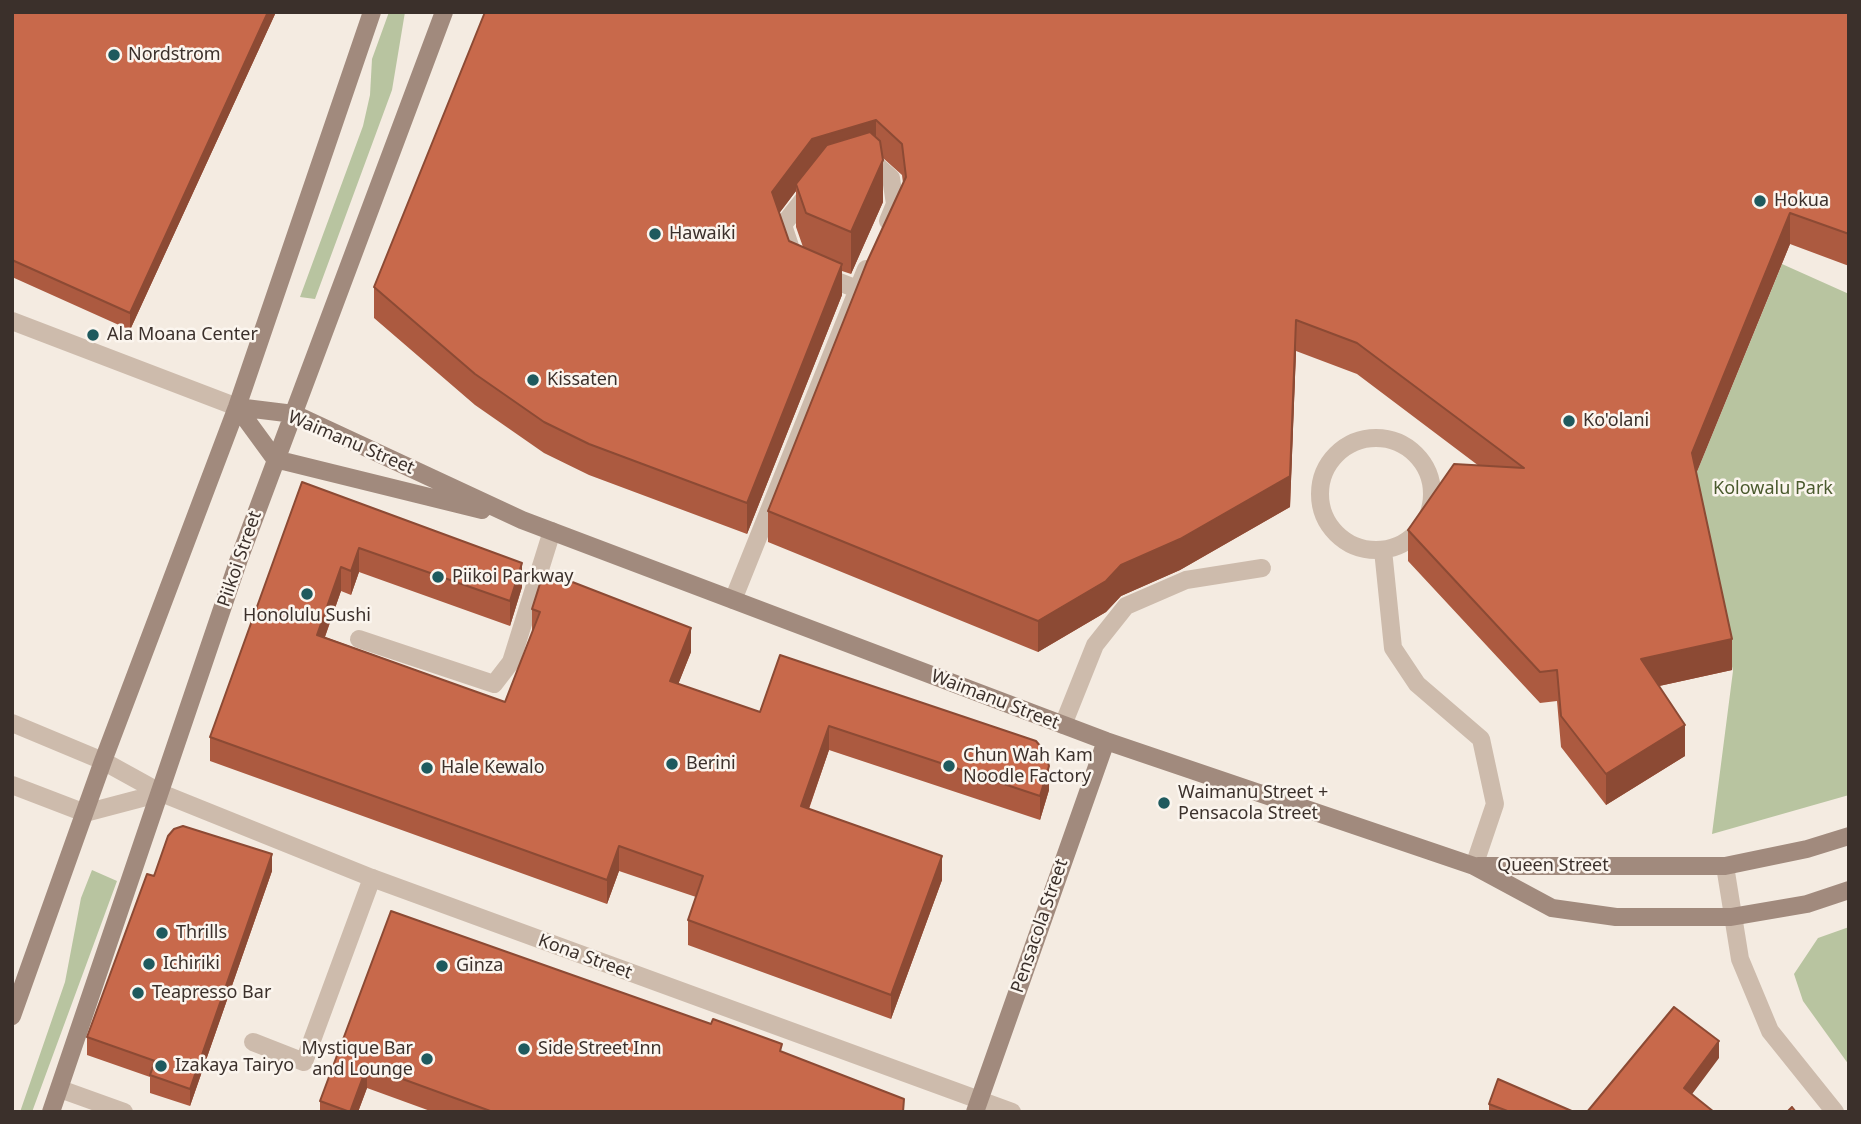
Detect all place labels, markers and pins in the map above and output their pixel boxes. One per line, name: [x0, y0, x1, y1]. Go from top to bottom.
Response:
place label: Nordstrom: [128, 44, 221, 66]
marker: Nordstrom: [106, 47, 122, 63]
place label: Hokua: [1774, 190, 1829, 212]
marker: Hokua: [1752, 193, 1768, 209]
place label: Hawaiki: [669, 223, 736, 245]
marker: Hawaiki: [647, 226, 663, 242]
place label: Ala Moana Center: [107, 324, 258, 346]
marker: Ala Moana Center: [85, 327, 101, 343]
place label: Kissaten: [547, 369, 618, 391]
marker: Kissaten: [525, 372, 541, 388]
place label: Ko'olani: [1583, 410, 1649, 432]
marker: Ko'olani: [1561, 413, 1577, 429]
place label: Piikoi Parkway: [452, 566, 573, 588]
marker: Piikoi Parkway: [430, 569, 446, 585]
marker: Honolulu Sushi: [299, 586, 315, 602]
place label: Honolulu Sushi: [243, 605, 371, 627]
place label: Chun Wah Kam Noodle Factory: [963, 745, 1093, 788]
place label: Berini: [686, 753, 736, 775]
marker: Berini: [664, 756, 680, 772]
place label: Hale Kewalo: [441, 757, 545, 779]
marker: Chun Wah Kam Noodle Factory: [941, 758, 957, 774]
marker: Hale Kewalo: [419, 760, 435, 776]
place label: Waimanu Street + Pensacola Street: [1178, 782, 1328, 824]
marker: Waimanu Street + Pensacola Street: [1156, 795, 1172, 811]
place label: Thrills: [176, 922, 227, 944]
marker: Thrills: [154, 925, 170, 941]
place label: Ichiriki: [163, 953, 220, 975]
place label: Ginza: [456, 955, 503, 977]
marker: Ichiriki: [141, 956, 157, 972]
marker: Ginza: [434, 958, 450, 974]
place label: Teapresso Bar: [152, 982, 271, 1004]
marker: Teapresso Bar: [130, 985, 146, 1001]
place label: Mystique Bar and Lounge: [301, 1038, 413, 1080]
place label: Side Street Inn: [538, 1038, 662, 1060]
marker: Side Street Inn: [516, 1041, 532, 1057]
marker: Mystique Bar and Lounge: [419, 1051, 435, 1067]
place label: Izakaya Tairyo: [175, 1055, 294, 1077]
marker: Izakaya Tairyo: [153, 1058, 169, 1074]

